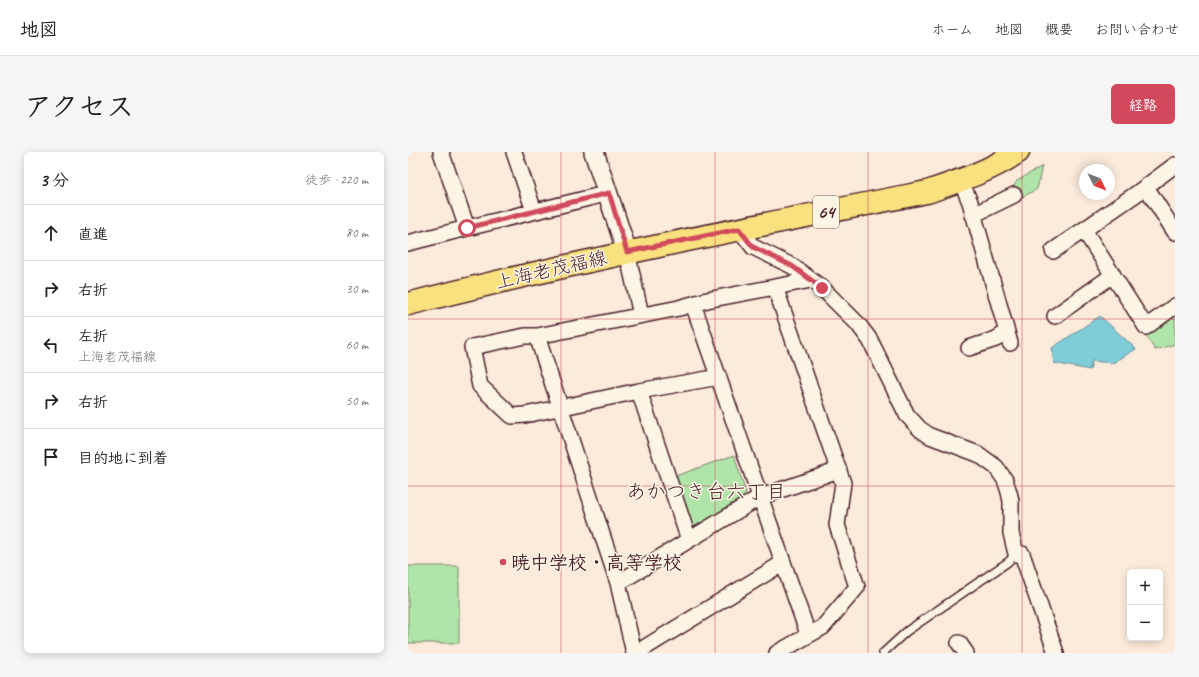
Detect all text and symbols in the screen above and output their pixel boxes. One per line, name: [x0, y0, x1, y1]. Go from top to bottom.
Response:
text: 地図: [20, 18, 58, 42]
text: ホーム: [932, 21, 973, 38]
text: 地図: [995, 21, 1023, 38]
text: 概要: [1045, 21, 1073, 38]
text: お問い合わせ: [1095, 21, 1179, 38]
button: 経路: [1111, 84, 1175, 124]
text: アクセス: [24, 89, 134, 124]
north arrow: [1079, 164, 1115, 200]
text: 3 分: [40, 170, 69, 191]
text: 徒歩 · 220 m: [305, 172, 368, 188]
road number: 64: [813, 196, 839, 228]
route start: [458, 219, 476, 237]
icon: ahead: [40, 222, 62, 244]
text: 直進: [78, 225, 108, 244]
text: 80 m: [346, 225, 368, 241]
street label: 上海老茂福線: [493, 245, 609, 294]
icon: right: [40, 278, 62, 300]
route end: [813, 279, 831, 297]
text: 右折: [78, 281, 108, 300]
text: 30 m: [346, 281, 368, 297]
text: 左折: [78, 327, 108, 346]
icon: left: [40, 334, 62, 356]
text: 60 m: [346, 337, 368, 353]
text: 上海老茂福線: [78, 349, 156, 365]
icon: right: [40, 390, 62, 412]
text: 右折: [78, 393, 108, 412]
text: 50 m: [346, 393, 368, 409]
icon: arrive: [40, 446, 62, 468]
text: 目的地に到着: [78, 449, 168, 468]
district label: あかつき台六丁目: [626, 479, 786, 504]
place label: 暁中学校・高等学校: [511, 551, 682, 575]
marker: 暁中学校・高等学校: [498, 557, 508, 567]
map controls: [1127, 569, 1163, 641]
button: +: [1127, 569, 1163, 605]
button: −: [1127, 605, 1163, 641]

